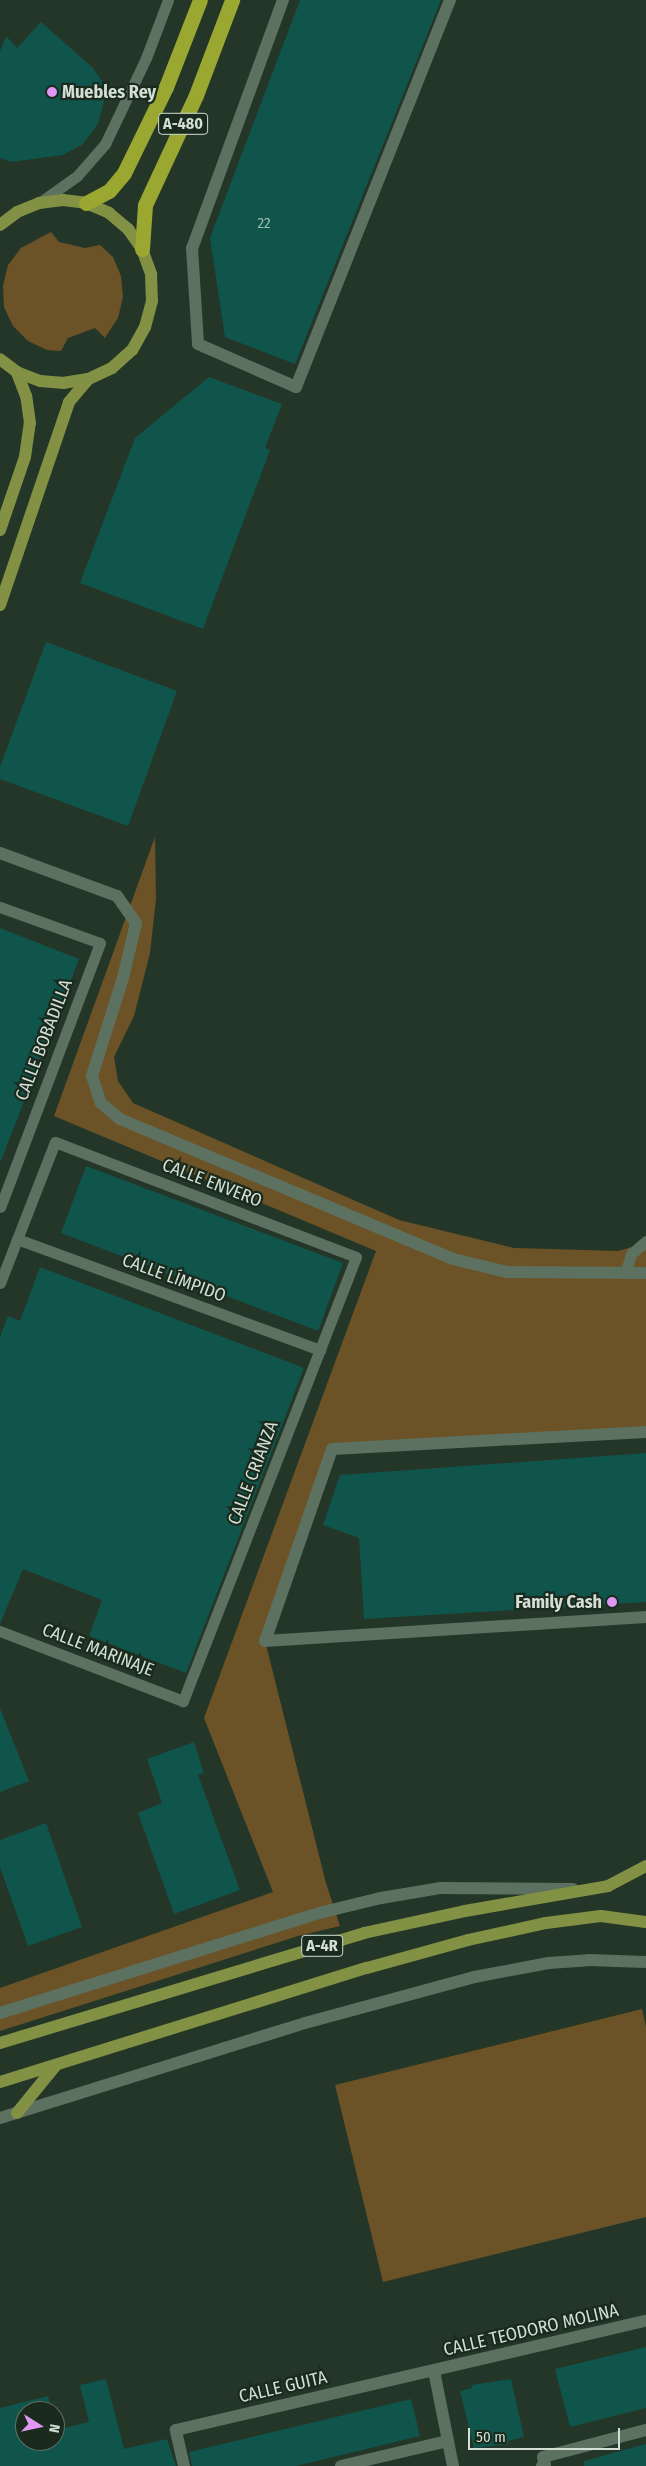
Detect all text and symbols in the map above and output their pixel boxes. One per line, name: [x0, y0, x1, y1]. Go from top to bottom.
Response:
place label: Muebles Rey: [62, 81, 156, 103]
marker: Muebles Rey: [46, 86, 58, 98]
road number: A-480: [158, 110, 208, 138]
house number: 22: [257, 215, 271, 233]
street label: CALLE BOBADILLA: [11, 976, 77, 1104]
street label: CALLE ENVERO: [159, 1154, 265, 1212]
street label: CALLE LÍMPIDO: [119, 1249, 229, 1307]
street label: CALLE CRIANZA: [223, 1418, 283, 1528]
place label: Family Cash: [515, 1591, 602, 1613]
marker: Family Cash: [606, 1596, 618, 1608]
street label: CALLE MARINAJE: [39, 1619, 157, 1681]
road number: A-4R: [301, 1932, 343, 1960]
street label: CALLE TEODORO MOLINA: [441, 2299, 621, 2361]
street label: CALLE GUITA: [237, 2366, 329, 2408]
north arrow: [15, 2401, 65, 2451]
scale bar: [471, 2418, 624, 2450]
text: N: [45, 2423, 63, 2434]
text: 50 m: [476, 2428, 506, 2446]

